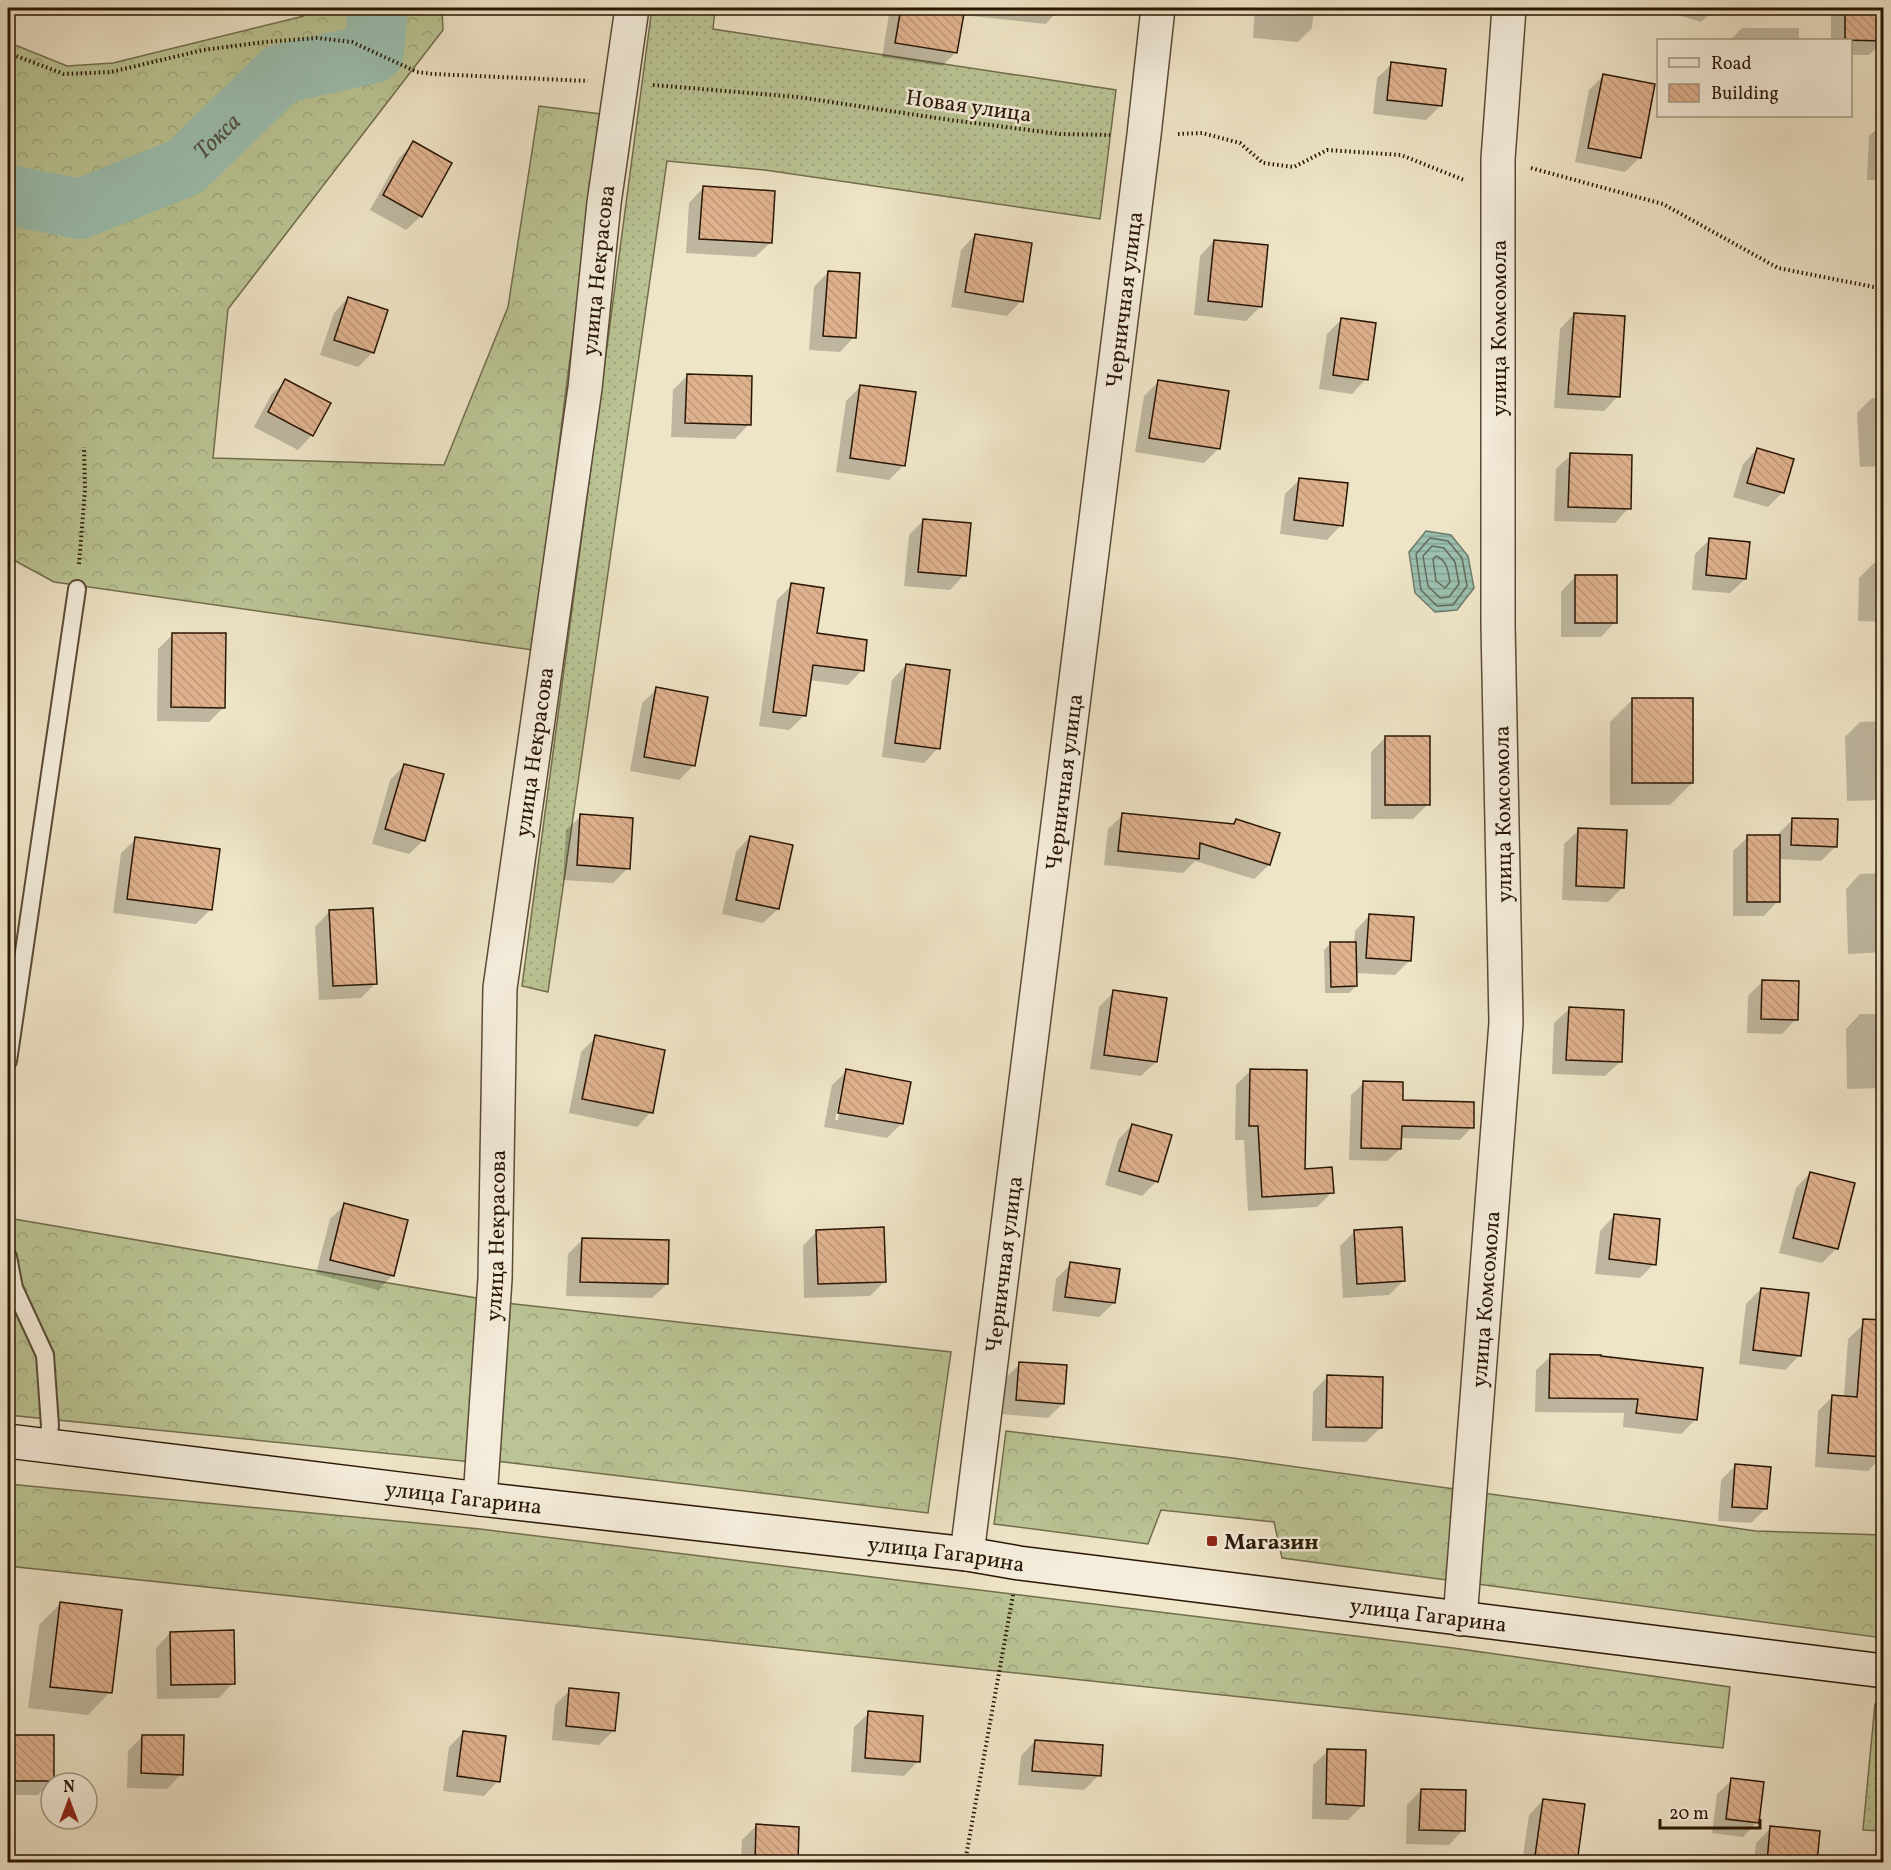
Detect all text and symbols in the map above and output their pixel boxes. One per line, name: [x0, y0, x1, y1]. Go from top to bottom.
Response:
legend: [1657, 39, 1852, 117]
text: Road: [1711, 52, 1752, 77]
text: Building: [1711, 82, 1779, 107]
street label: Новая улица: [904, 83, 1034, 132]
water label: Токса: [187, 106, 250, 169]
street label: улица Некрасова: [575, 183, 624, 357]
street label: Черничная улица: [1100, 210, 1152, 390]
street label: улица Комсомола: [1485, 239, 1516, 417]
street label: улица Некрасова: [509, 665, 563, 839]
street label: Черничная улица: [1039, 692, 1092, 873]
street label: улица Комсомола: [1487, 725, 1522, 903]
street label: улица Некрасова: [479, 1149, 515, 1322]
street label: Черничная улица: [979, 1174, 1032, 1355]
street label: улица Комсомола: [1465, 1210, 1509, 1389]
street label: улица Гагарина: [383, 1474, 544, 1524]
place label: Магазин: [1224, 1528, 1319, 1559]
street label: улица Гагарина: [866, 1530, 1026, 1582]
marker: Магазин: [1205, 1534, 1219, 1548]
street label: улица Гагарина: [1348, 1591, 1508, 1642]
north arrow: [39, 1771, 99, 1831]
text: N: [63, 1777, 75, 1799]
scale bar: [1660, 1792, 1760, 1830]
text: 20 m: [1669, 1802, 1709, 1827]

